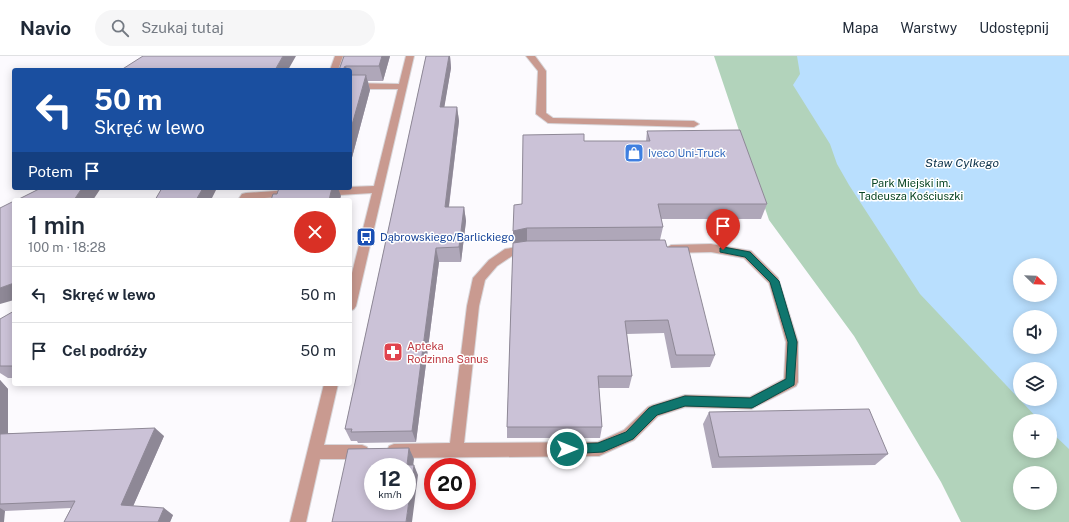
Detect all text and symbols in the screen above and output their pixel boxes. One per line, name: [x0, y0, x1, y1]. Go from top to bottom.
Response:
search box: [95, 10, 375, 46]
text: Navio: [20, 17, 71, 39]
icon: search: [109, 17, 131, 39]
text: Szukaj tutaj: [141, 19, 224, 36]
text: Mapa: [842, 20, 878, 36]
text: Warstwy: [900, 20, 957, 36]
text: Udostępnij: [979, 20, 1049, 36]
text: 50 m: [94, 83, 162, 116]
icon: left: [28, 84, 80, 136]
text: Skręć w lewo: [94, 117, 205, 138]
shop icon: Iveco Uni-Truck: [623, 142, 645, 164]
place label: Iveco Uni-Truck: [648, 147, 726, 159]
water label: Staw Cylkego: [925, 156, 999, 170]
icon: arrive: [81, 160, 103, 182]
text: Potem: [28, 163, 73, 180]
park label: Park Miejski im. Tadeusza Kościuszki: [859, 177, 963, 202]
pin: [706, 209, 740, 250]
text: 1 min: [28, 211, 85, 239]
button: close: [294, 211, 336, 253]
icon: arrive: [712, 215, 734, 237]
bus stop icon: Dąbrowskiego/Barlickiego: [355, 226, 377, 248]
place label: Dąbrowskiego/Barlickiego: [380, 231, 514, 243]
text: 100 m · 18:28: [28, 240, 106, 255]
north arrow: [1013, 258, 1057, 302]
map controls: [1013, 258, 1057, 510]
icon: left: [28, 284, 50, 306]
text: Skręć w lewo: [62, 286, 156, 303]
text: 50 m: [301, 286, 336, 303]
button: sound: [1013, 310, 1057, 354]
icon: arrive: [28, 340, 50, 362]
place label: Apteka Rodzinna Sanus: [407, 340, 489, 365]
pharmacy icon: Apteka Rodzinna Sanus: [382, 341, 404, 363]
text: Cel podróży: [62, 342, 147, 359]
text: 50 m: [301, 342, 336, 359]
button: layers: [1013, 362, 1057, 406]
button: +: [1013, 414, 1057, 458]
position arrow: [546, 428, 588, 470]
speed limit sign: 20: [424, 458, 476, 510]
button: −: [1013, 466, 1057, 510]
text: 12: [379, 467, 401, 491]
text: km/h: [378, 488, 402, 500]

